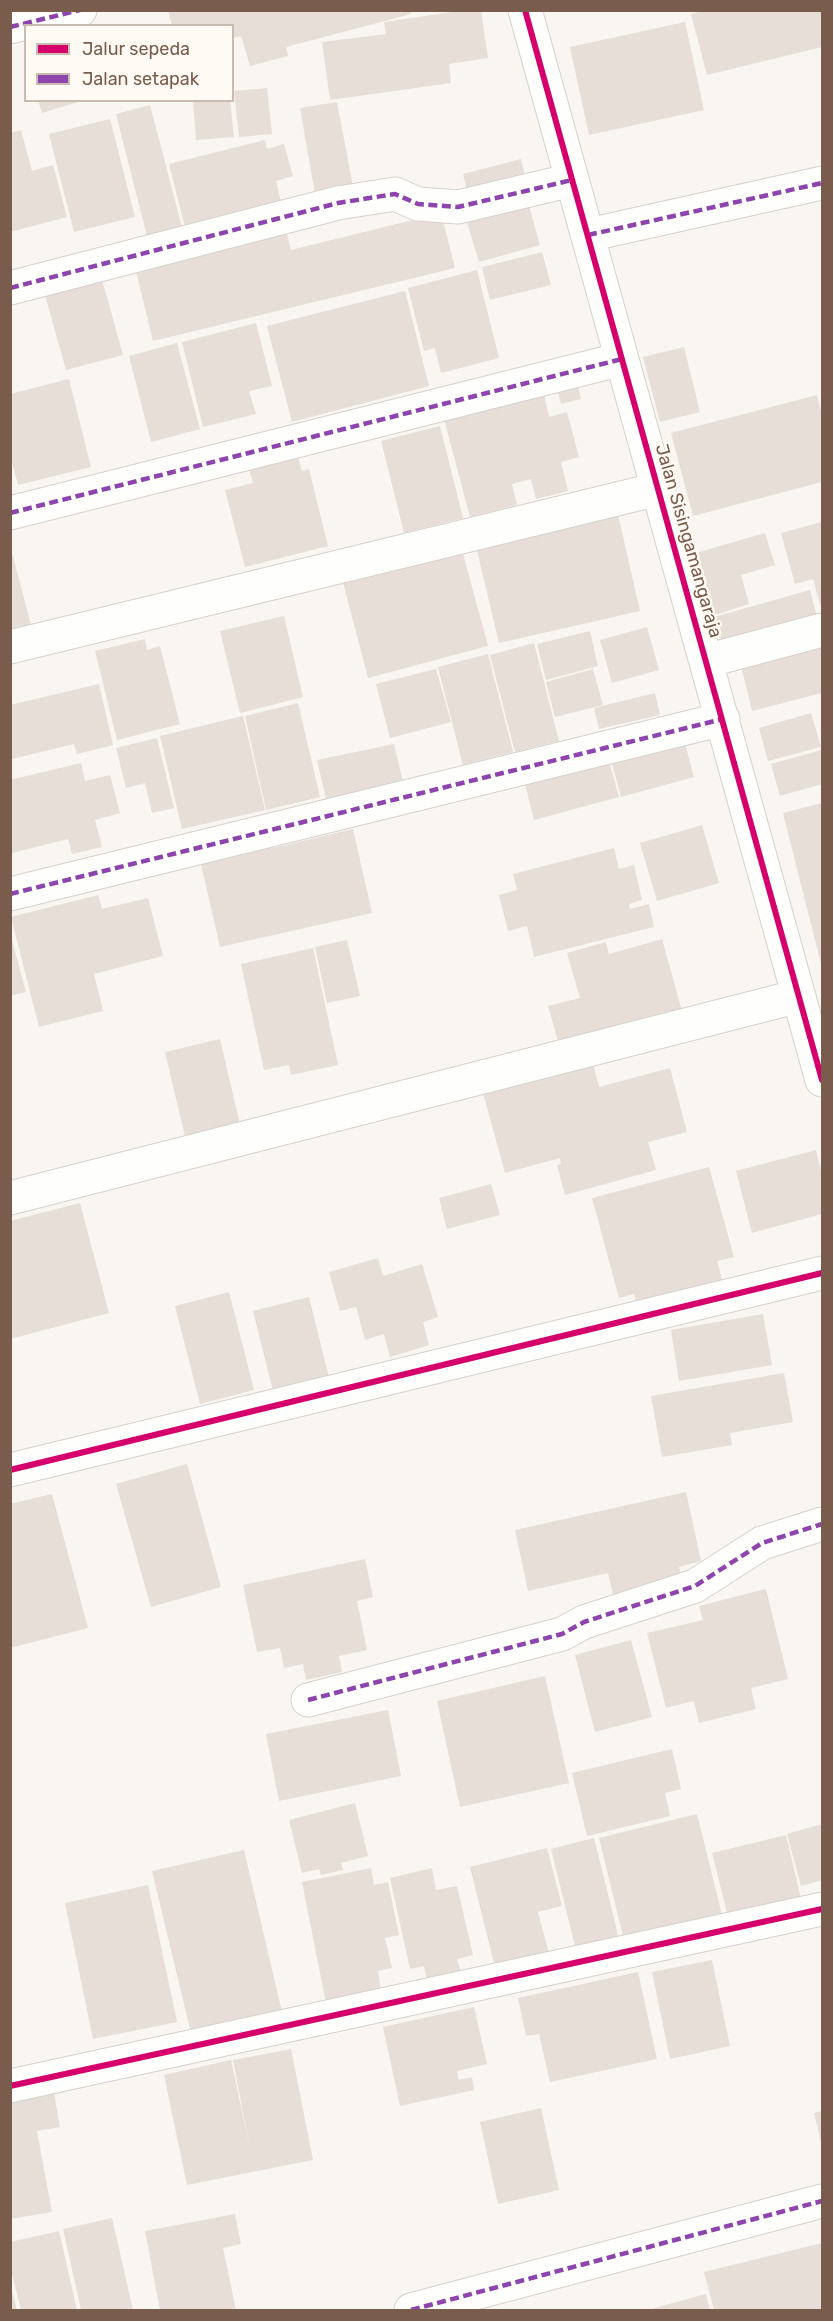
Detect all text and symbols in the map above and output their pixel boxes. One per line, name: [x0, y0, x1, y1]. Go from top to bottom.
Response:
legend: [24, 24, 234, 102]
text: Jalur sepeda: [82, 38, 190, 60]
text: Jalan setapak: [82, 68, 199, 90]
street label: Jalan Sisingamangaraja: [650, 442, 726, 640]

